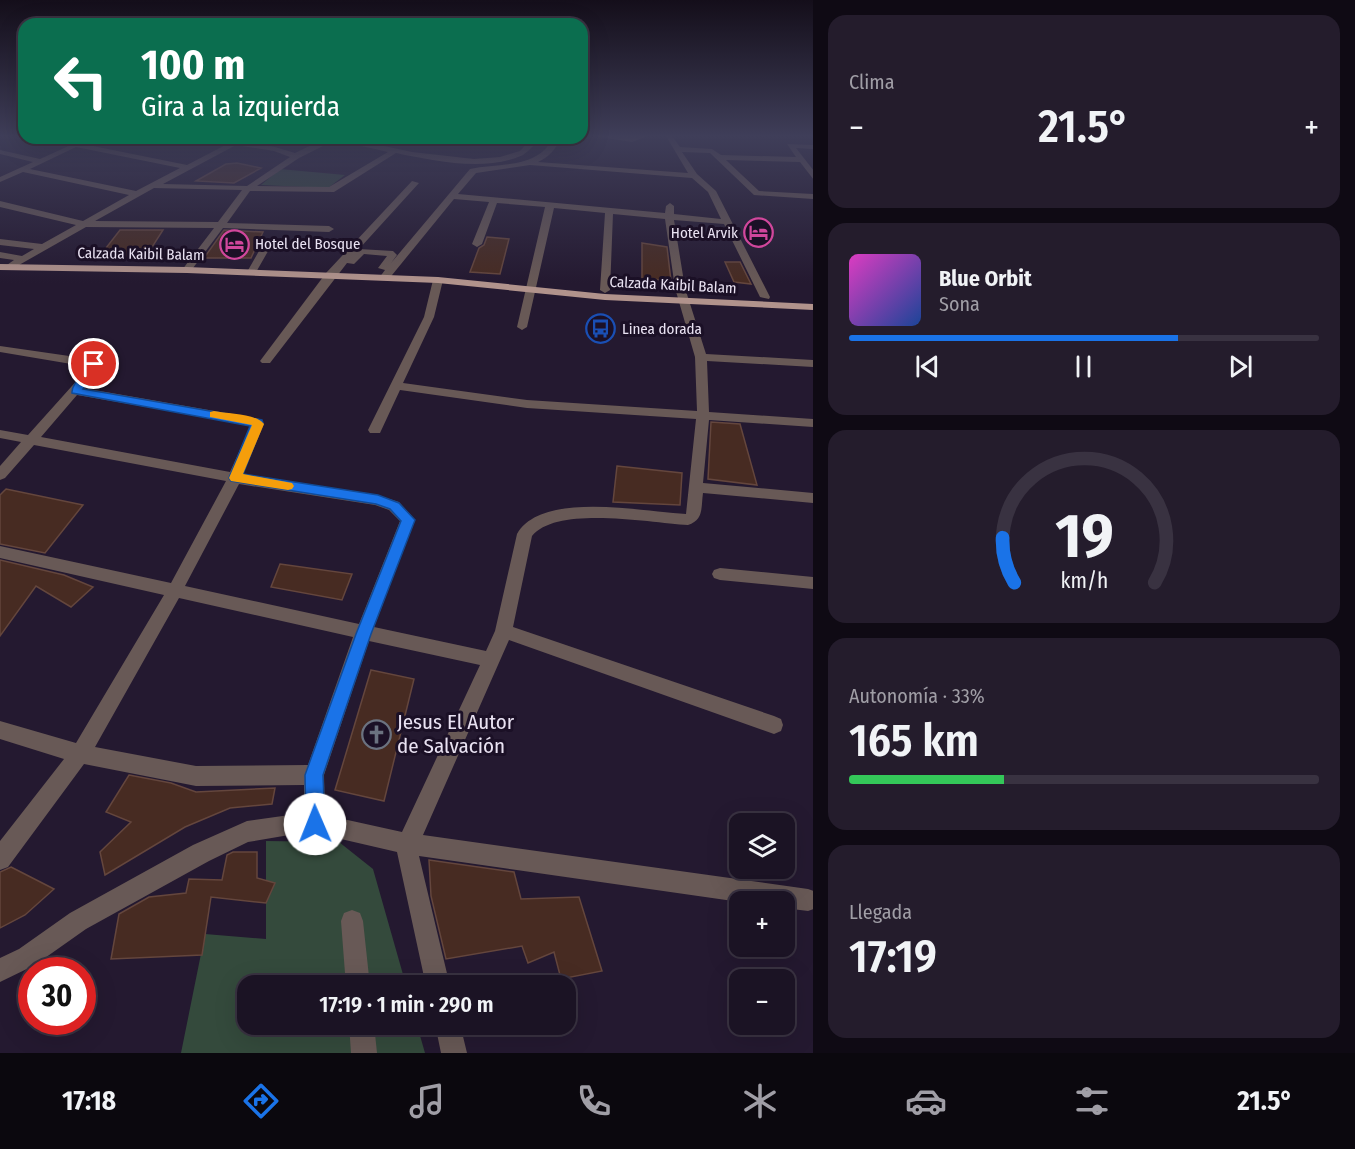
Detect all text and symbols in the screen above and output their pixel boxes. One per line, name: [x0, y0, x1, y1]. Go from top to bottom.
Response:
text: 100 m: [141, 40, 245, 90]
icon: left: [42, 42, 120, 120]
text: Clima: [849, 70, 894, 94]
text: Gira a la izquierda: [141, 91, 340, 123]
text: 21.5°: [1038, 100, 1130, 154]
text: −: [849, 108, 864, 148]
text: +: [1304, 108, 1319, 148]
hotel icon: Hotel Arvik: [743, 217, 775, 249]
place label: Hotel Arvik: [671, 224, 738, 242]
hotel icon: Hotel del Bosque: [218, 228, 250, 260]
place label: Hotel del Bosque: [255, 235, 360, 253]
street label: Calzada Kaibil Balam: [77, 244, 205, 264]
text: Blue Orbit: [939, 265, 1032, 292]
street label: Calzada Kaibil Balam: [609, 273, 737, 297]
text: Sona: [939, 292, 980, 316]
bus stop icon: Linea dorada: [585, 313, 617, 345]
place label: Linea dorada: [622, 320, 702, 338]
pin: [68, 338, 119, 389]
icon: arrive: [77, 347, 110, 380]
icon: previous: [911, 350, 944, 383]
icon: pause: [1067, 350, 1100, 383]
icon: next: [1224, 350, 1257, 383]
text: 19: [1055, 500, 1113, 575]
text: km/h: [1060, 569, 1108, 595]
text: Autonomía · 33%: [849, 684, 985, 708]
place label: Jesus El Autor de Salvación: [397, 709, 515, 759]
text: 165 km: [849, 714, 979, 768]
church icon: Jesus El Autor de Salvación: [360, 718, 392, 750]
position arrow: [283, 792, 347, 856]
map controls: [729, 813, 795, 1035]
button: layers: [729, 813, 795, 879]
button: +: [729, 891, 795, 957]
text: Llegada: [849, 900, 912, 924]
text: 17:19: [849, 930, 937, 984]
speed limit sign: 30: [18, 957, 96, 1035]
button: −: [729, 969, 795, 1035]
text: 17:19 · 1 min · 290 m: [319, 991, 494, 1018]
icon: directions: [240, 1080, 282, 1122]
icon: music: [406, 1080, 448, 1122]
icon: phone: [573, 1080, 615, 1122]
icon: climate: [739, 1080, 781, 1122]
icon: car: [905, 1080, 947, 1122]
icon: filters: [1071, 1080, 1113, 1122]
text: 17:18: [62, 1085, 116, 1117]
text: 21.5°: [1237, 1085, 1293, 1117]

